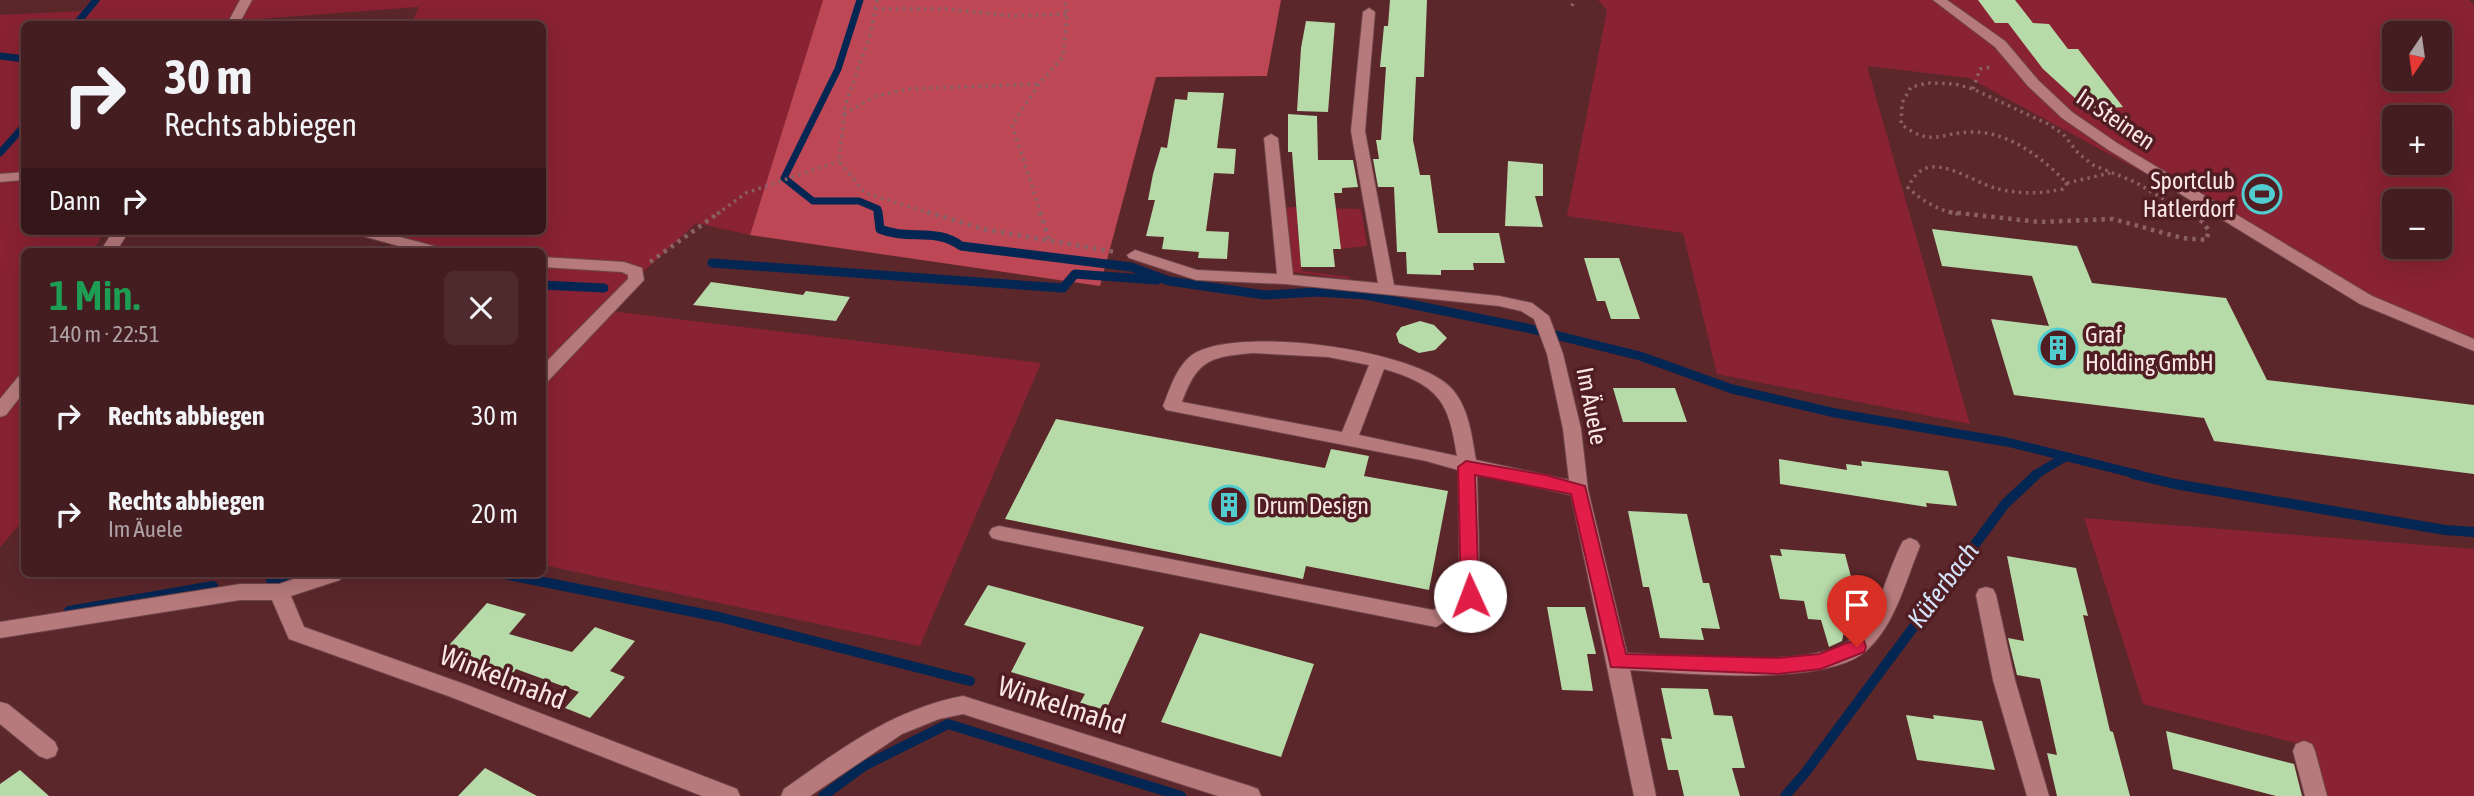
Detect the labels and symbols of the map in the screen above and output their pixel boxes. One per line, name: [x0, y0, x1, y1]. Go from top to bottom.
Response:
north arrow: [2382, 21, 2452, 91]
street label: In Steinen: [2072, 83, 2160, 155]
place label: Sportclub Hatlerdorf: [2143, 167, 2235, 222]
sports icon: Sportclub Hatlerdorf: [2241, 173, 2283, 215]
place label: Graf Holding GmbH: [2085, 321, 2214, 376]
building icon: Graf Holding GmbH: [2037, 327, 2079, 369]
street label: Im Äuele: [1571, 365, 1613, 447]
building icon: Drum Design: [1208, 484, 1250, 526]
place label: Drum Design: [1256, 492, 1369, 519]
water label: Küferbach: [1901, 536, 1985, 633]
position arrow: [1433, 559, 1507, 633]
pin: [1827, 575, 1887, 647]
street label: Winkelmahd: [436, 638, 570, 716]
street label: Winkelmahd: [994, 669, 1130, 741]

